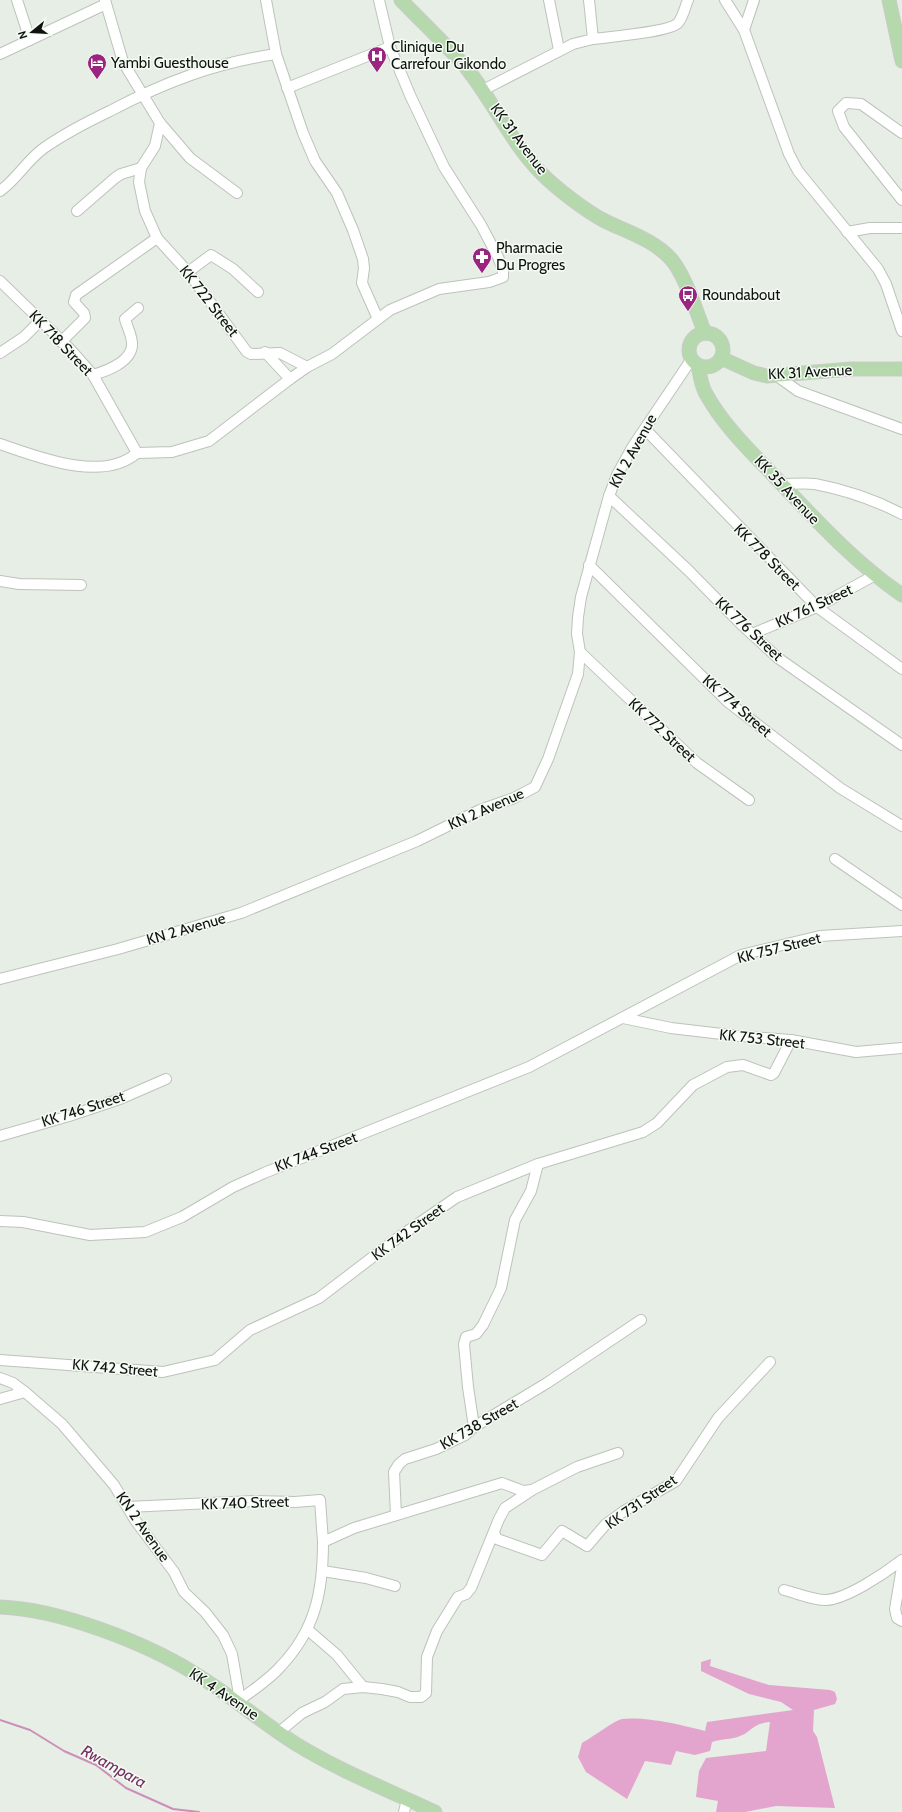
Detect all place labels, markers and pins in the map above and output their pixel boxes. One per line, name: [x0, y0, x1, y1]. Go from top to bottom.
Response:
place label: Clinique Du Carrefour Gikondo: [391, 38, 506, 73]
hospital icon: Clinique Du Carrefour Gikondo: [366, 45, 388, 73]
hotel icon: Yambi Guesthouse: [86, 52, 108, 80]
place label: Yambi Guesthouse: [110, 54, 229, 72]
place label: Pharmacie Du Progres: [496, 239, 565, 274]
pharmacy icon: Pharmacie Du Progres: [471, 246, 493, 274]
bus stop icon: Roundabout: [677, 284, 699, 312]
place label: Roundabout: [702, 286, 780, 304]

